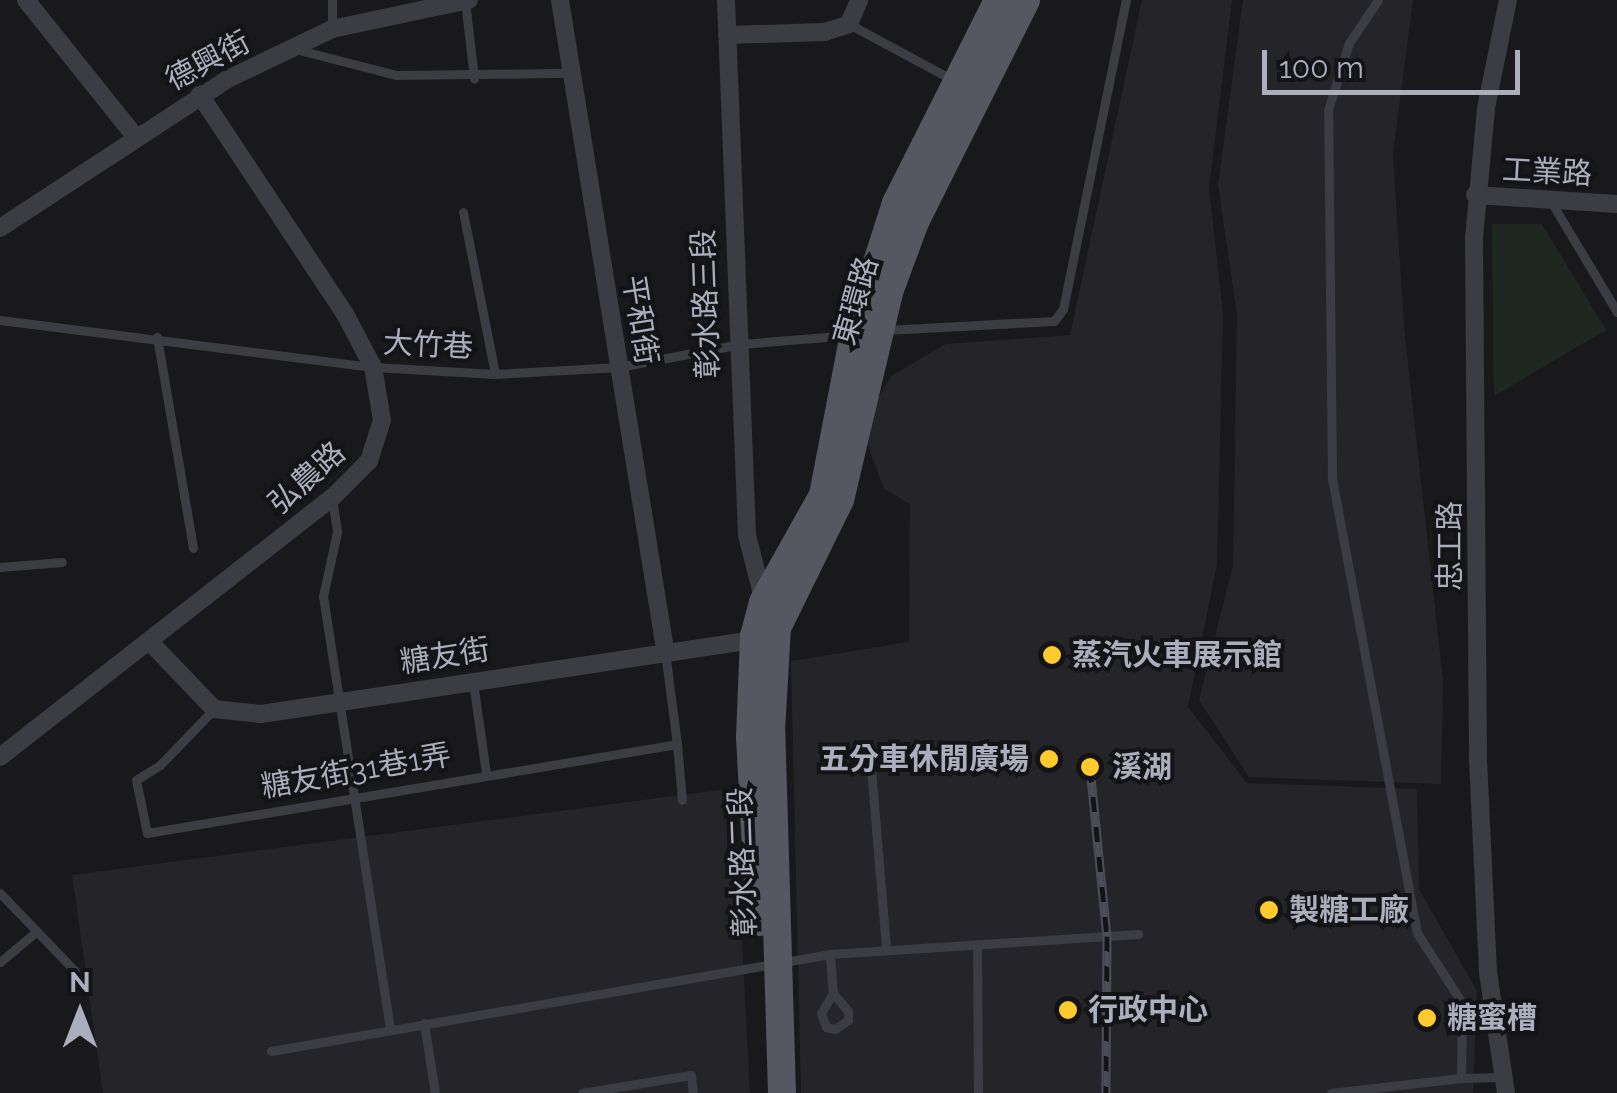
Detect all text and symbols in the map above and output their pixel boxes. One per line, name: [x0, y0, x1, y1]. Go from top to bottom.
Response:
street label: 德興街: [160, 24, 256, 98]
scale bar: [1267, 30, 1524, 92]
text: 100 m: [1279, 50, 1364, 85]
street label: 工業路: [1501, 152, 1593, 192]
street label: 彰水路三段: [685, 228, 727, 380]
street label: 東環路: [826, 253, 886, 349]
street label: 平和街: [615, 273, 665, 367]
street label: 大竹巷: [382, 325, 474, 365]
street label: 弘農路: [262, 435, 352, 521]
street label: 忠工路: [1432, 501, 1468, 591]
street label: 糖友街: [398, 631, 492, 681]
place label: 蒸汽火車展示館: [1072, 637, 1282, 673]
marker: 蒸汽火車展示館: [1041, 644, 1063, 666]
street label: 糖友街31巷1弄: [258, 737, 454, 805]
place label: 五分車休閒廣場: [819, 741, 1029, 777]
marker: 五分車休閒廣場: [1038, 748, 1060, 770]
place label: 溪湖: [1112, 749, 1172, 785]
marker: 溪湖: [1077, 754, 1103, 780]
street label: 彰水路二段: [722, 786, 764, 938]
place label: 製糖工廠: [1289, 892, 1409, 928]
marker: 製糖工廠: [1258, 899, 1280, 921]
north arrow: [30, 963, 130, 1063]
text: N: [69, 966, 91, 999]
place label: 行政中心: [1088, 992, 1208, 1028]
marker: 行政中心: [1057, 999, 1079, 1021]
place label: 糖蜜槽: [1447, 1000, 1537, 1036]
marker: 糖蜜槽: [1416, 1007, 1438, 1029]

